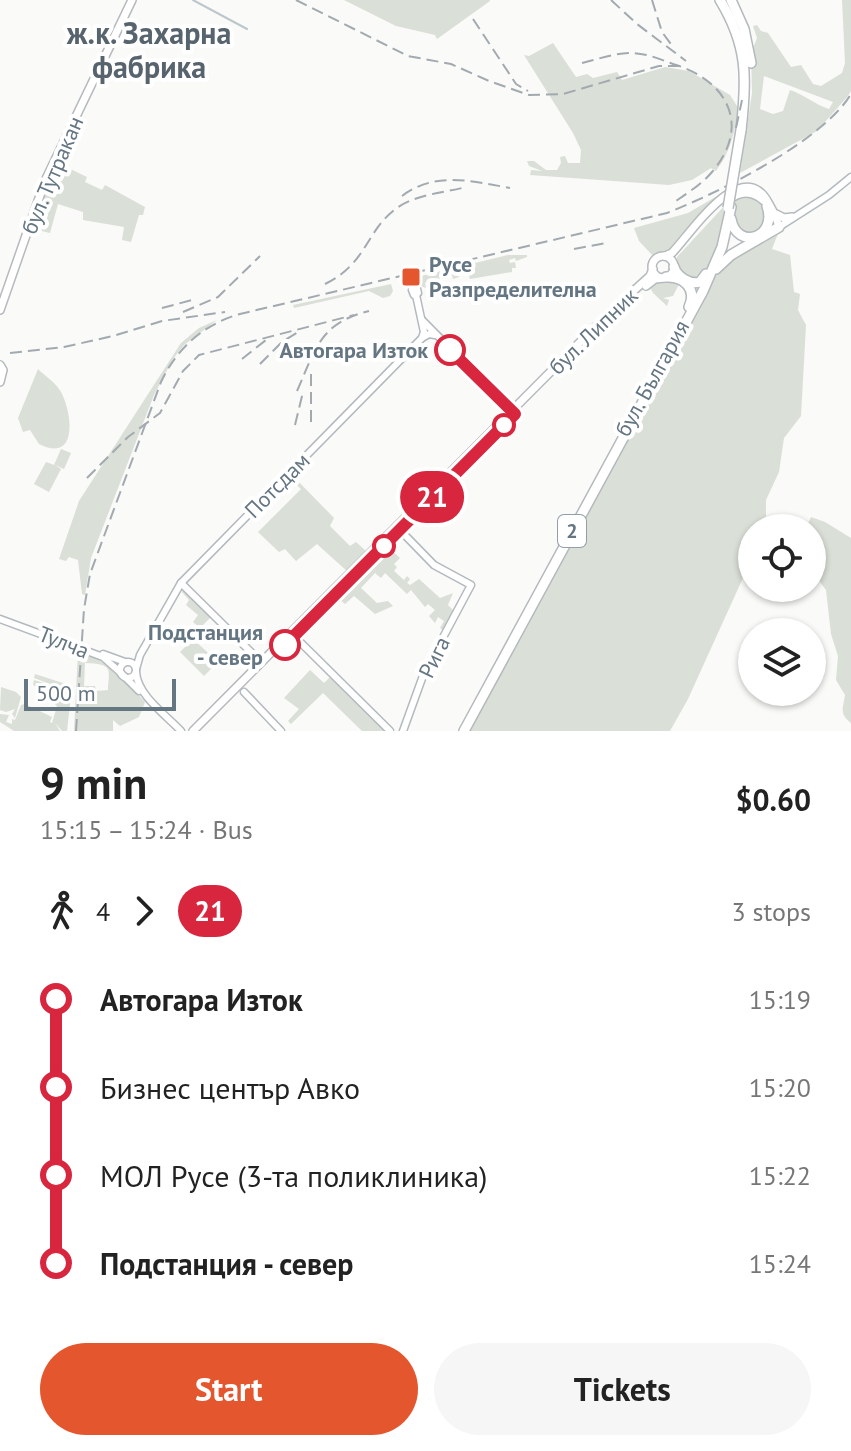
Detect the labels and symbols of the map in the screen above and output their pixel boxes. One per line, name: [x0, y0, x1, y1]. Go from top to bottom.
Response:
district label: ж.к. Захарна фабрика: [66, 13, 231, 86]
street label: бул. Тутракан: [15, 112, 89, 238]
place label: Русе Разпределителна: [429, 250, 597, 303]
marker: Русе Разпределителна: [400, 266, 422, 288]
street label: бул. Липник: [543, 281, 644, 380]
street label: бул. България: [609, 315, 695, 441]
marker: Автогара Изток: [435, 335, 465, 365]
place label: Автогара Изток: [279, 336, 428, 364]
unlabelled marker: [493, 414, 515, 436]
street label: Потсдам: [238, 446, 316, 524]
line badge: 21: [396, 471, 468, 523]
road number: 2: [558, 515, 586, 547]
unlabelled marker: [373, 535, 395, 557]
place label: Подстанция - север: [148, 618, 263, 671]
street label: Тулча: [35, 619, 93, 665]
marker: Подстанция - север: [270, 630, 300, 660]
street label: Рига: [412, 632, 456, 682]
scale bar: [24, 675, 176, 711]

